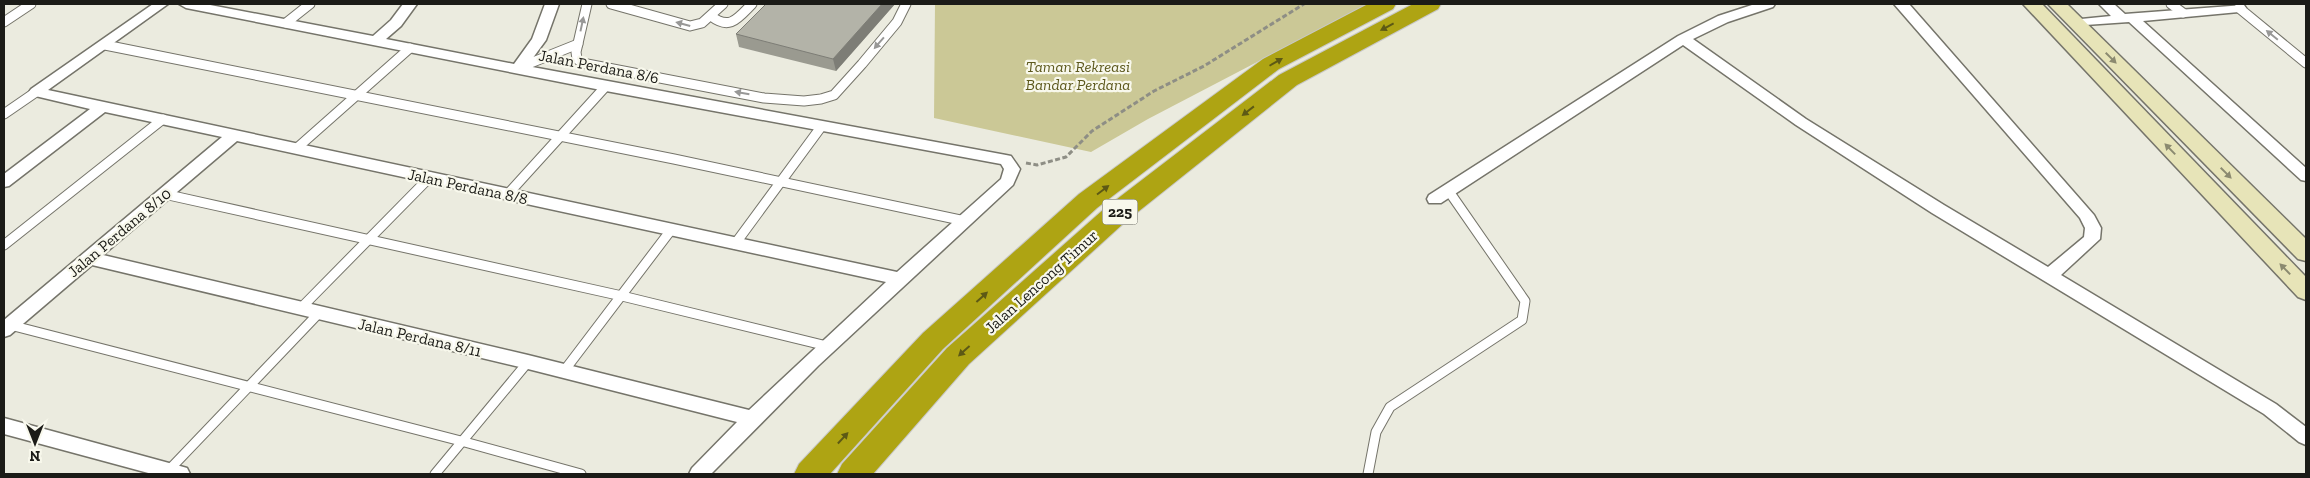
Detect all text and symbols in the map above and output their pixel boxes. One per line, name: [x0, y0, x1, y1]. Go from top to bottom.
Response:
one-way arrow: [578, 17, 586, 32]
one-way arrow: [675, 20, 690, 28]
one-way arrow: [1379, 23, 1394, 31]
one-way arrow: [2266, 30, 2279, 41]
one-way arrow: [874, 37, 885, 49]
street label: Jalan Perdana 8/6: [537, 46, 661, 87]
one-way arrow: [2104, 52, 2116, 64]
park label: Taman Rekreasi Bandar Perdana: [1026, 57, 1130, 94]
one-way arrow: [1269, 57, 1282, 66]
one-way arrow: [734, 88, 750, 96]
one-way arrow: [1242, 105, 1255, 116]
one-way arrow: [2164, 143, 2176, 155]
street label: Jalan Perdana 8/8: [406, 164, 530, 208]
one-way arrow: [2219, 167, 2231, 179]
street label: Jalan Perdana 8/10: [64, 184, 175, 281]
one-way arrow: [1096, 184, 1109, 195]
road number: 225: [1102, 200, 1138, 224]
street label: Jalan Lencong Timur: [981, 225, 1102, 337]
one-way arrow: [2279, 263, 2291, 275]
one-way arrow: [975, 292, 988, 303]
street label: Jalan Perdana 8/11: [356, 314, 483, 361]
one-way arrow: [958, 345, 970, 357]
north arrow: [10, 418, 60, 468]
one-way arrow: [838, 432, 849, 445]
text: N: [29, 447, 40, 464]

